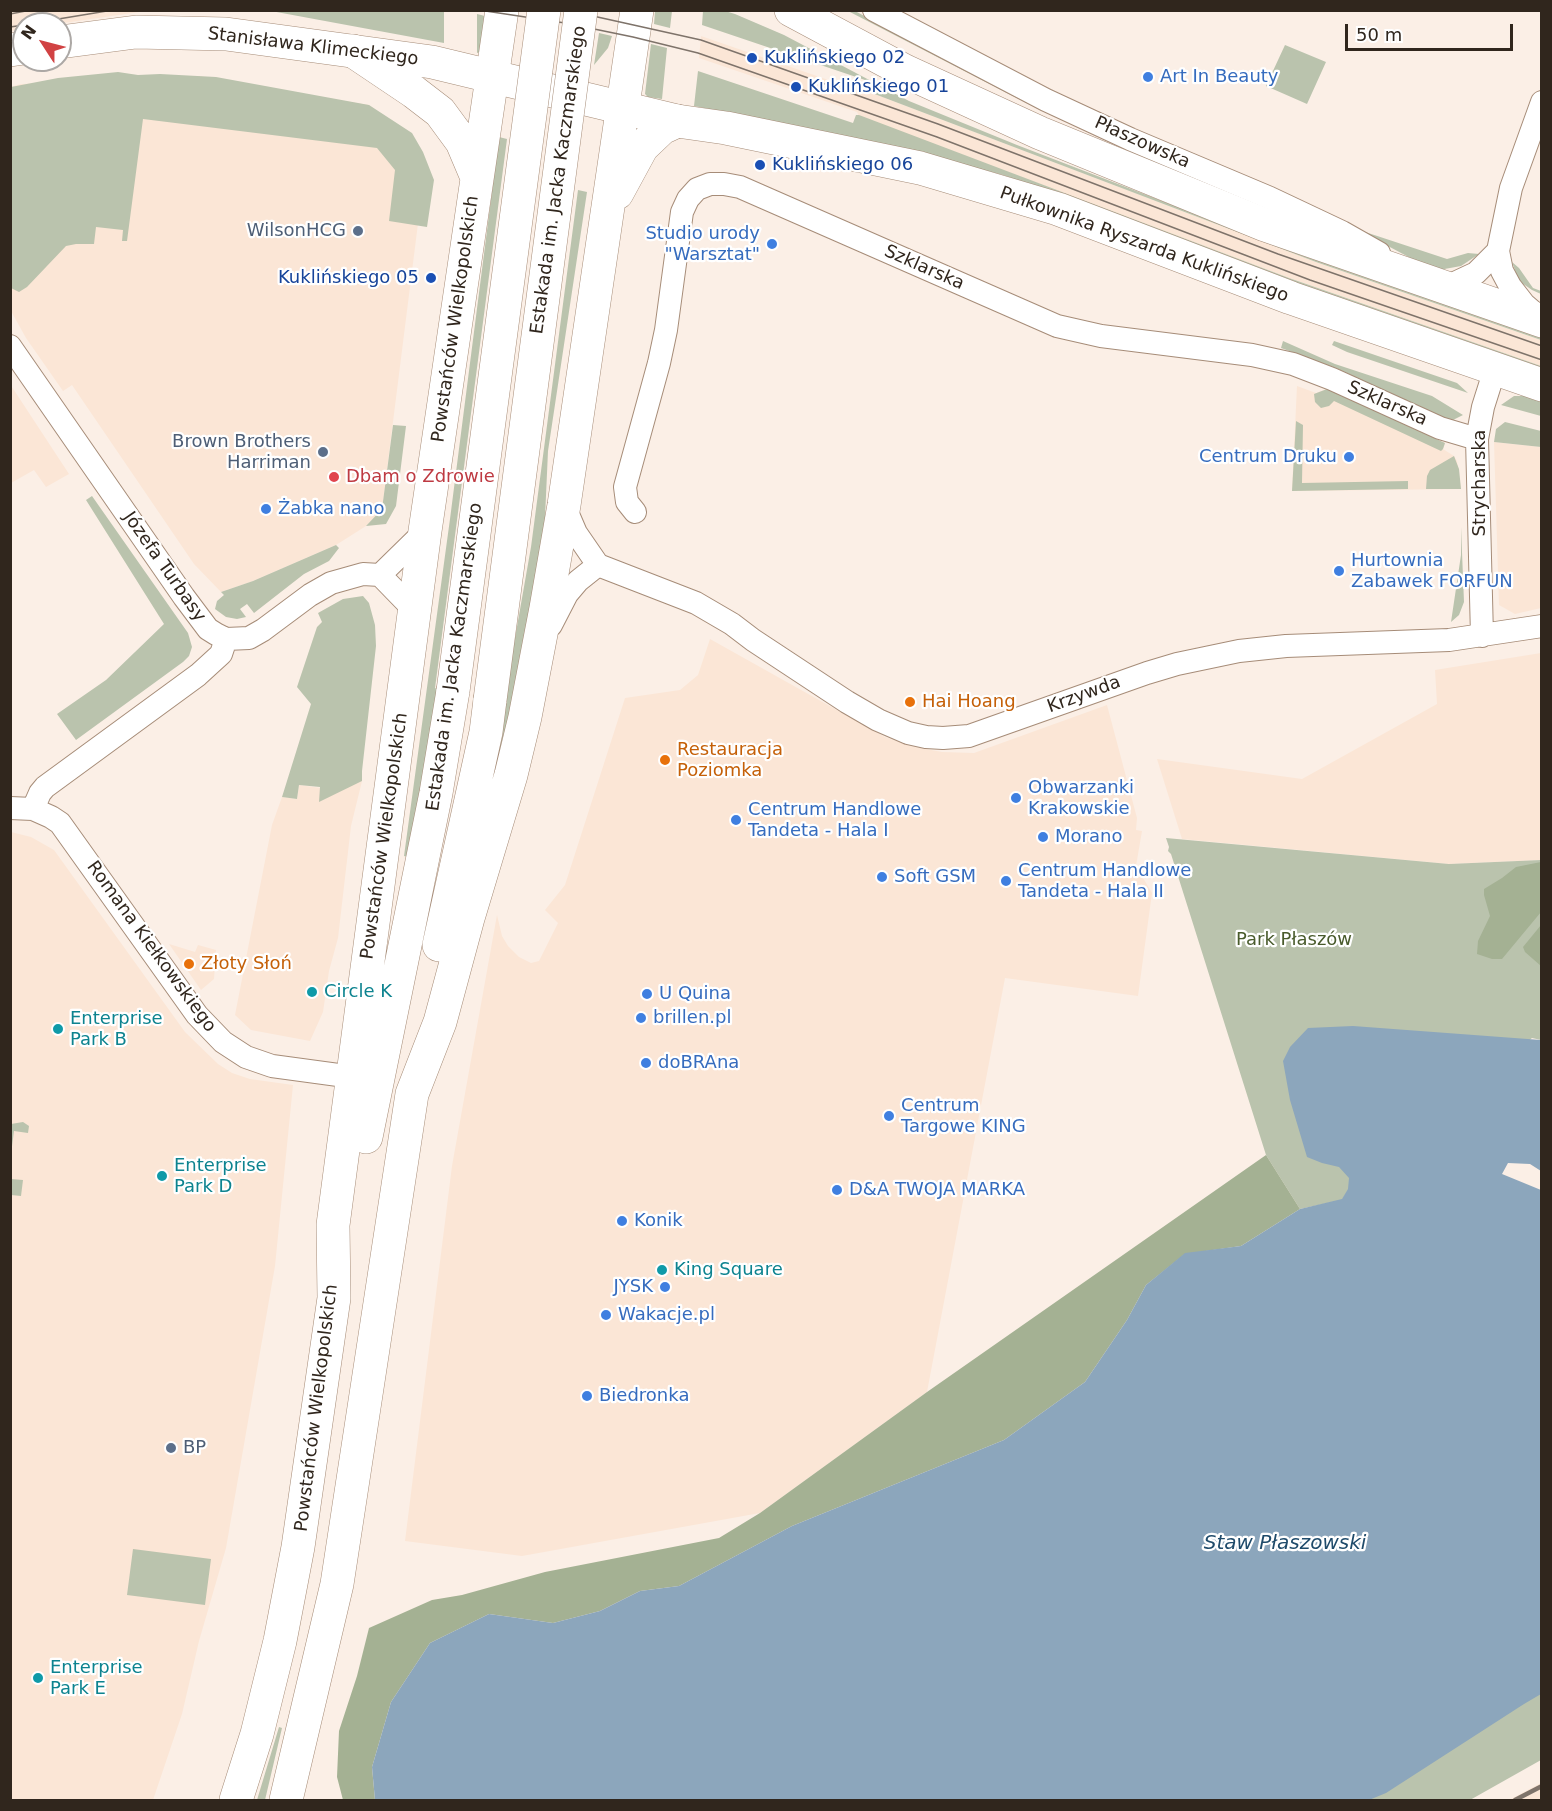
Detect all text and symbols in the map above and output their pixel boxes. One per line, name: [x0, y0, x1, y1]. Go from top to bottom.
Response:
north arrow: [12, 12, 72, 72]
scale bar: [1348, 12, 1516, 50]
text: N: [17, 21, 40, 43]
street label: Stanisława Klimeckiego: [206, 23, 420, 71]
street label: Estakada im. Jacka Kaczmarskiego: [527, 24, 591, 336]
text: 50 m: [1356, 24, 1402, 45]
place label: Kuklińskiego 02: [764, 47, 905, 69]
marker: Kuklińskiego 02: [745, 51, 759, 65]
place label: Art In Beauty: [1160, 66, 1279, 88]
marker: Art In Beauty: [1141, 70, 1155, 84]
place label: Kuklińskiego 01: [808, 76, 949, 98]
marker: Kuklińskiego 01: [789, 80, 803, 94]
street label: Płaszowska: [1091, 112, 1193, 174]
place label: Kuklińskiego 06: [772, 154, 913, 176]
marker: Kuklińskiego 06: [753, 158, 767, 172]
street label: Pułkownika Ryszarda Kuklińskiego: [997, 183, 1291, 307]
street label: Powstańców Wielkopolskich: [428, 194, 484, 444]
place label: WilsonHCG: [247, 220, 346, 242]
place label: Studio urody "Warsztat": [645, 223, 760, 266]
marker: WilsonHCG: [351, 224, 365, 238]
marker: Studio urody "Warsztat": [765, 237, 779, 251]
street label: Szklarska: [881, 241, 967, 295]
place label: Kuklińskiego 05: [278, 267, 419, 289]
marker: Kuklińskiego 05: [424, 271, 438, 285]
street label: Szklarska: [1344, 377, 1430, 431]
street label: Strycharska: [1469, 430, 1491, 536]
place label: Brown Brothers Harriman: [172, 431, 311, 474]
marker: Brown Brothers Harriman: [316, 445, 330, 459]
place label: Centrum Druku: [1199, 446, 1337, 468]
marker: Centrum Druku: [1342, 450, 1356, 464]
place label: Dbam o Zdrowie: [346, 466, 495, 488]
marker: Dbam o Zdrowie: [327, 470, 341, 484]
place label: Żabka nano: [278, 498, 385, 520]
street label: Estakada im. Jacka Kaczmarskiego: [423, 501, 487, 813]
marker: Żabka nano: [259, 502, 273, 516]
street label: Józefa Turbasy: [118, 508, 210, 626]
place label: Hurtownia Zabawek FORFUN: [1351, 550, 1513, 592]
marker: Hurtownia Zabawek FORFUN: [1332, 564, 1346, 578]
street label: Krzywda: [1044, 672, 1124, 718]
place label: Hai Hoang: [922, 691, 1016, 713]
marker: Hai Hoang: [903, 695, 917, 709]
street label: Powstańców Wielkopolskich: [357, 711, 413, 961]
place label: Restauracja Poziomka: [677, 739, 783, 782]
marker: Restauracja Poziomka: [658, 753, 672, 767]
place label: Obwarzanki Krakowskie: [1028, 777, 1134, 820]
marker: Obwarzanki Krakowskie: [1009, 791, 1023, 805]
place label: Centrum Handlowe Tandeta - Hala I: [748, 799, 921, 842]
marker: Centrum Handlowe Tandeta - Hala I: [729, 813, 743, 827]
place label: Morano: [1055, 826, 1122, 848]
marker: Morano: [1036, 830, 1050, 844]
street label: Romana Kiełkowskiego: [82, 857, 220, 1037]
place label: Centrum Handlowe Tandeta - Hala II: [1018, 860, 1191, 902]
place label: Soft GSM: [894, 866, 976, 888]
marker: Soft GSM: [875, 870, 889, 884]
marker: Centrum Handlowe Tandeta - Hala II: [999, 874, 1013, 888]
park label: Park Płaszów: [1236, 929, 1352, 951]
place label: Złoty Słoń: [201, 953, 292, 975]
marker: Złoty Słoń: [182, 957, 196, 971]
place label: Circle K: [324, 981, 392, 1003]
place label: U Quina: [659, 983, 731, 1005]
marker: Circle K: [305, 985, 319, 999]
marker: U Quina: [640, 987, 654, 1001]
place label: brillen.pl: [653, 1007, 731, 1029]
place label: Enterprise Park B: [70, 1008, 163, 1050]
marker: brillen.pl: [634, 1011, 648, 1025]
marker: Enterprise Park B: [51, 1022, 65, 1036]
place label: doBRAna: [658, 1052, 739, 1074]
marker: doBRAna: [639, 1056, 653, 1070]
place label: Centrum Targowe KING: [901, 1095, 1026, 1138]
marker: Centrum Targowe KING: [882, 1109, 896, 1123]
place label: Enterprise Park D: [174, 1155, 267, 1198]
marker: Enterprise Park D: [155, 1169, 169, 1183]
place label: D&A TWOJA MARKA: [849, 1179, 1025, 1201]
marker: D&A TWOJA MARKA: [830, 1183, 844, 1197]
place label: Konik: [634, 1210, 683, 1232]
marker: Konik: [615, 1214, 629, 1228]
place label: King Square: [674, 1259, 783, 1281]
marker: King Square: [655, 1263, 669, 1277]
place label: JYSK: [613, 1276, 653, 1298]
marker: JYSK: [658, 1280, 672, 1294]
street label: Powstańców Wielkopolskich: [291, 1283, 343, 1533]
place label: Wakacje.pl: [618, 1304, 715, 1326]
marker: Wakacje.pl: [599, 1308, 613, 1322]
place label: Biedronka: [599, 1385, 689, 1407]
marker: Biedronka: [580, 1389, 594, 1403]
place label: BP: [183, 1437, 206, 1459]
marker: BP: [164, 1441, 178, 1455]
water label: Staw Płaszowski: [1204, 1532, 1366, 1556]
place label: Enterprise Park E: [50, 1657, 143, 1700]
marker: Enterprise Park E: [31, 1671, 45, 1685]

